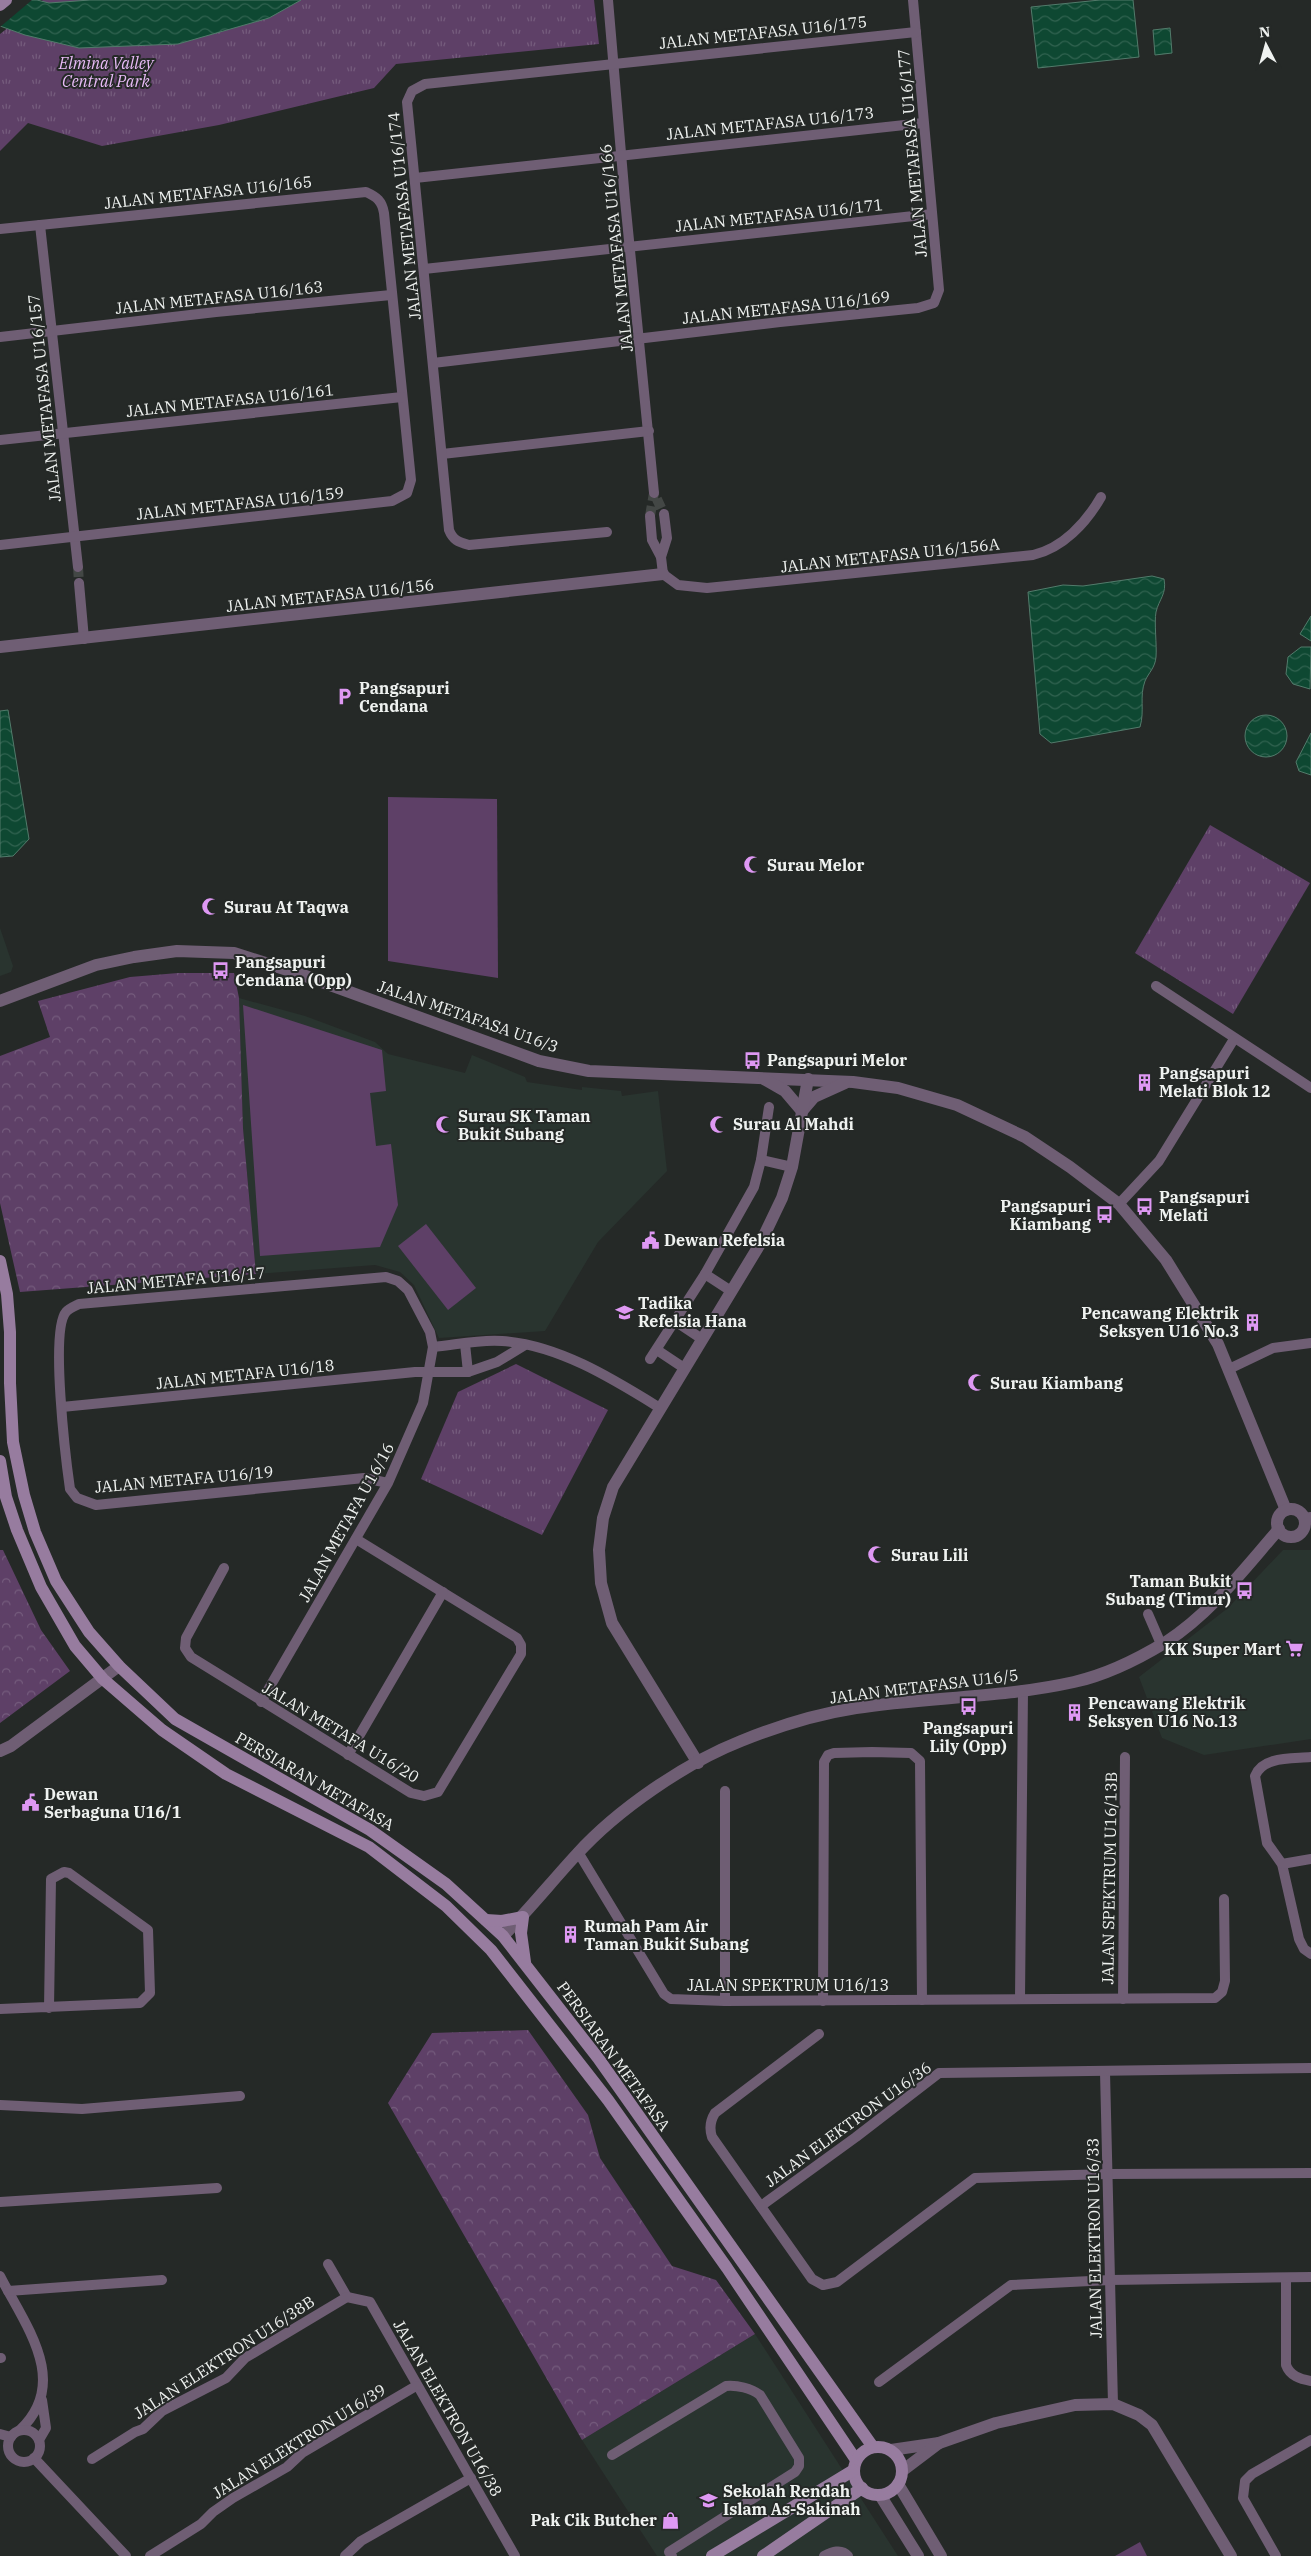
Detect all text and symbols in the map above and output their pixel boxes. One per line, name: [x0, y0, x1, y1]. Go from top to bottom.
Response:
street label: JALAN METAFASA U16/175: [658, 11, 868, 53]
north arrow: [1241, 20, 1291, 70]
text: N: [1258, 23, 1271, 42]
street label: JALAN METAFASA U16/177: [893, 48, 931, 258]
park label: Elmina Valley Central Park: [58, 53, 155, 91]
street label: JALAN METAFASA U16/173: [665, 102, 875, 144]
street label: JALAN METAFASA U16/174: [383, 111, 425, 321]
street label: JALAN METAFASA U16/166: [595, 143, 637, 353]
street label: JALAN METAFASA U16/165: [103, 171, 313, 213]
street label: JALAN METAFASA U16/171: [674, 194, 884, 236]
street label: JALAN METAFASA U16/163: [114, 276, 324, 318]
street label: JALAN METAFASA U16/169: [681, 286, 891, 328]
street label: JALAN METAFASA U16/157: [23, 293, 65, 503]
street label: JALAN METAFASA U16/161: [125, 379, 335, 421]
street label: JALAN METAFASA U16/159: [135, 482, 345, 524]
street label: JALAN METAFASA U16/156A: [780, 534, 1000, 576]
street label: JALAN METAFASA U16/156: [225, 574, 435, 616]
place label: Pangsapuri Cendana: [359, 678, 450, 716]
parking icon: Pangsapuri Cendana: [335, 687, 355, 707]
mosque icon: Surau Melor: [743, 855, 763, 875]
place label: Surau Melor: [767, 855, 864, 875]
mosque icon: Surau At Taqwa: [200, 897, 220, 917]
place label: Surau At Taqwa: [224, 897, 349, 917]
place label: Pangsapuri Cendana (Opp): [235, 952, 352, 990]
bus stop icon: Pangsapuri Cendana (Opp): [211, 961, 231, 981]
street label: JALAN METAFASA U16/3: [375, 976, 561, 1056]
bus stop icon: Pangsapuri Melor: [743, 1050, 763, 1070]
place label: Pangsapuri Melor: [767, 1050, 907, 1070]
place label: Pangsapuri Melati Blok 12: [1159, 1063, 1271, 1101]
building icon: Pangsapuri Melati Blok 12: [1135, 1072, 1155, 1092]
place label: Surau SK Taman Bukit Subang: [458, 1106, 591, 1144]
mosque icon: Surau Al Mahdi: [709, 1114, 729, 1134]
place label: Surau Al Mahdi: [733, 1114, 854, 1134]
mosque icon: Surau SK Taman Bukit Subang: [434, 1115, 454, 1135]
place label: Pangsapuri Melati: [1159, 1187, 1250, 1225]
place label: Pangsapuri Kiambang: [1000, 1196, 1092, 1234]
bus stop icon: Pangsapuri Melati: [1135, 1196, 1155, 1216]
bus stop icon: Pangsapuri Kiambang: [1095, 1205, 1115, 1225]
public building icon: Dewan Refelsia: [640, 1230, 660, 1250]
place label: Dewan Refelsia: [664, 1230, 785, 1250]
street label: JALAN METAFA U16/17: [86, 1262, 266, 1298]
place label: Tadika Refelsia Hana: [638, 1293, 747, 1331]
school or university icon: Tadika Refelsia Hana: [614, 1302, 634, 1322]
place label: Pencawang Elektrik Seksyen U16 No.3: [1081, 1303, 1239, 1341]
building icon: Pencawang Elektrik Seksyen U16 No.3: [1243, 1312, 1263, 1332]
street label: JALAN METAFA U16/18: [155, 1355, 335, 1393]
mosque icon: Surau Kiambang: [966, 1373, 986, 1393]
place label: Surau Kiambang: [990, 1373, 1124, 1393]
street label: JALAN METAFA U16/16: [294, 1439, 398, 1605]
street label: JALAN METAFA U16/19: [94, 1461, 274, 1497]
mosque icon: Surau Lili: [867, 1545, 887, 1565]
place label: Surau Lili: [891, 1545, 968, 1565]
place label: Taman Bukit Subang (Timur): [1106, 1571, 1231, 1609]
bus stop icon: Taman Bukit Subang (Timur): [1235, 1580, 1255, 1600]
place label: KK Super Mart: [1164, 1639, 1281, 1659]
supermarket icon: KK Super Mart: [1285, 1639, 1305, 1659]
street label: JALAN METAFASA U16/5: [829, 1665, 1019, 1707]
street label: JALAN METAFA U16/20: [259, 1677, 423, 1787]
place label: Pencawang Elektrik Seksyen U16 No.13: [1088, 1693, 1246, 1731]
bus stop icon: Pangsapuri Lily (Opp): [958, 1696, 978, 1716]
building icon: Pencawang Elektrik Seksyen U16 No.13: [1064, 1702, 1084, 1722]
place label: Pangsapuri Lily (Opp): [923, 1718, 1013, 1756]
street label: PERSIARAN METAFASA: [232, 1727, 398, 1835]
street label: JALAN SPEKTRUM U16/13B: [1097, 1771, 1121, 1985]
place label: Dewan Serbaguna U16/1: [44, 1784, 181, 1822]
public building icon: Dewan Serbaguna U16/1: [20, 1793, 40, 1813]
place label: Rumah Pam Air Taman Bukit Subang: [584, 1916, 750, 1954]
building icon: Rumah Pam Air Taman Bukit Subang: [560, 1925, 580, 1945]
street label: JALAN SPEKTRUM U16/13: [687, 1975, 889, 1995]
street label: PERSIARAN METAFASA: [553, 1977, 675, 2135]
street label: JALAN ELEKTRON U16/36: [761, 2057, 935, 2191]
street label: JALAN ELEKTRON U16/33: [1082, 2137, 1106, 2339]
street label: JALAN ELEKTRON U16/38B: [130, 2291, 318, 2423]
street label: JALAN ELEKTRON U16/38: [389, 2316, 507, 2500]
street label: JALAN ELEKTRON U16/39: [209, 2379, 389, 2503]
place label: Sekolah Rendah Islam As-Sakinah: [723, 2481, 861, 2519]
school or university icon: Sekolah Rendah Islam As-Sakinah: [699, 2490, 719, 2510]
place label: Pak Cik Butcher: [531, 2510, 657, 2530]
shop icon: Pak Cik Butcher: [661, 2510, 681, 2530]

